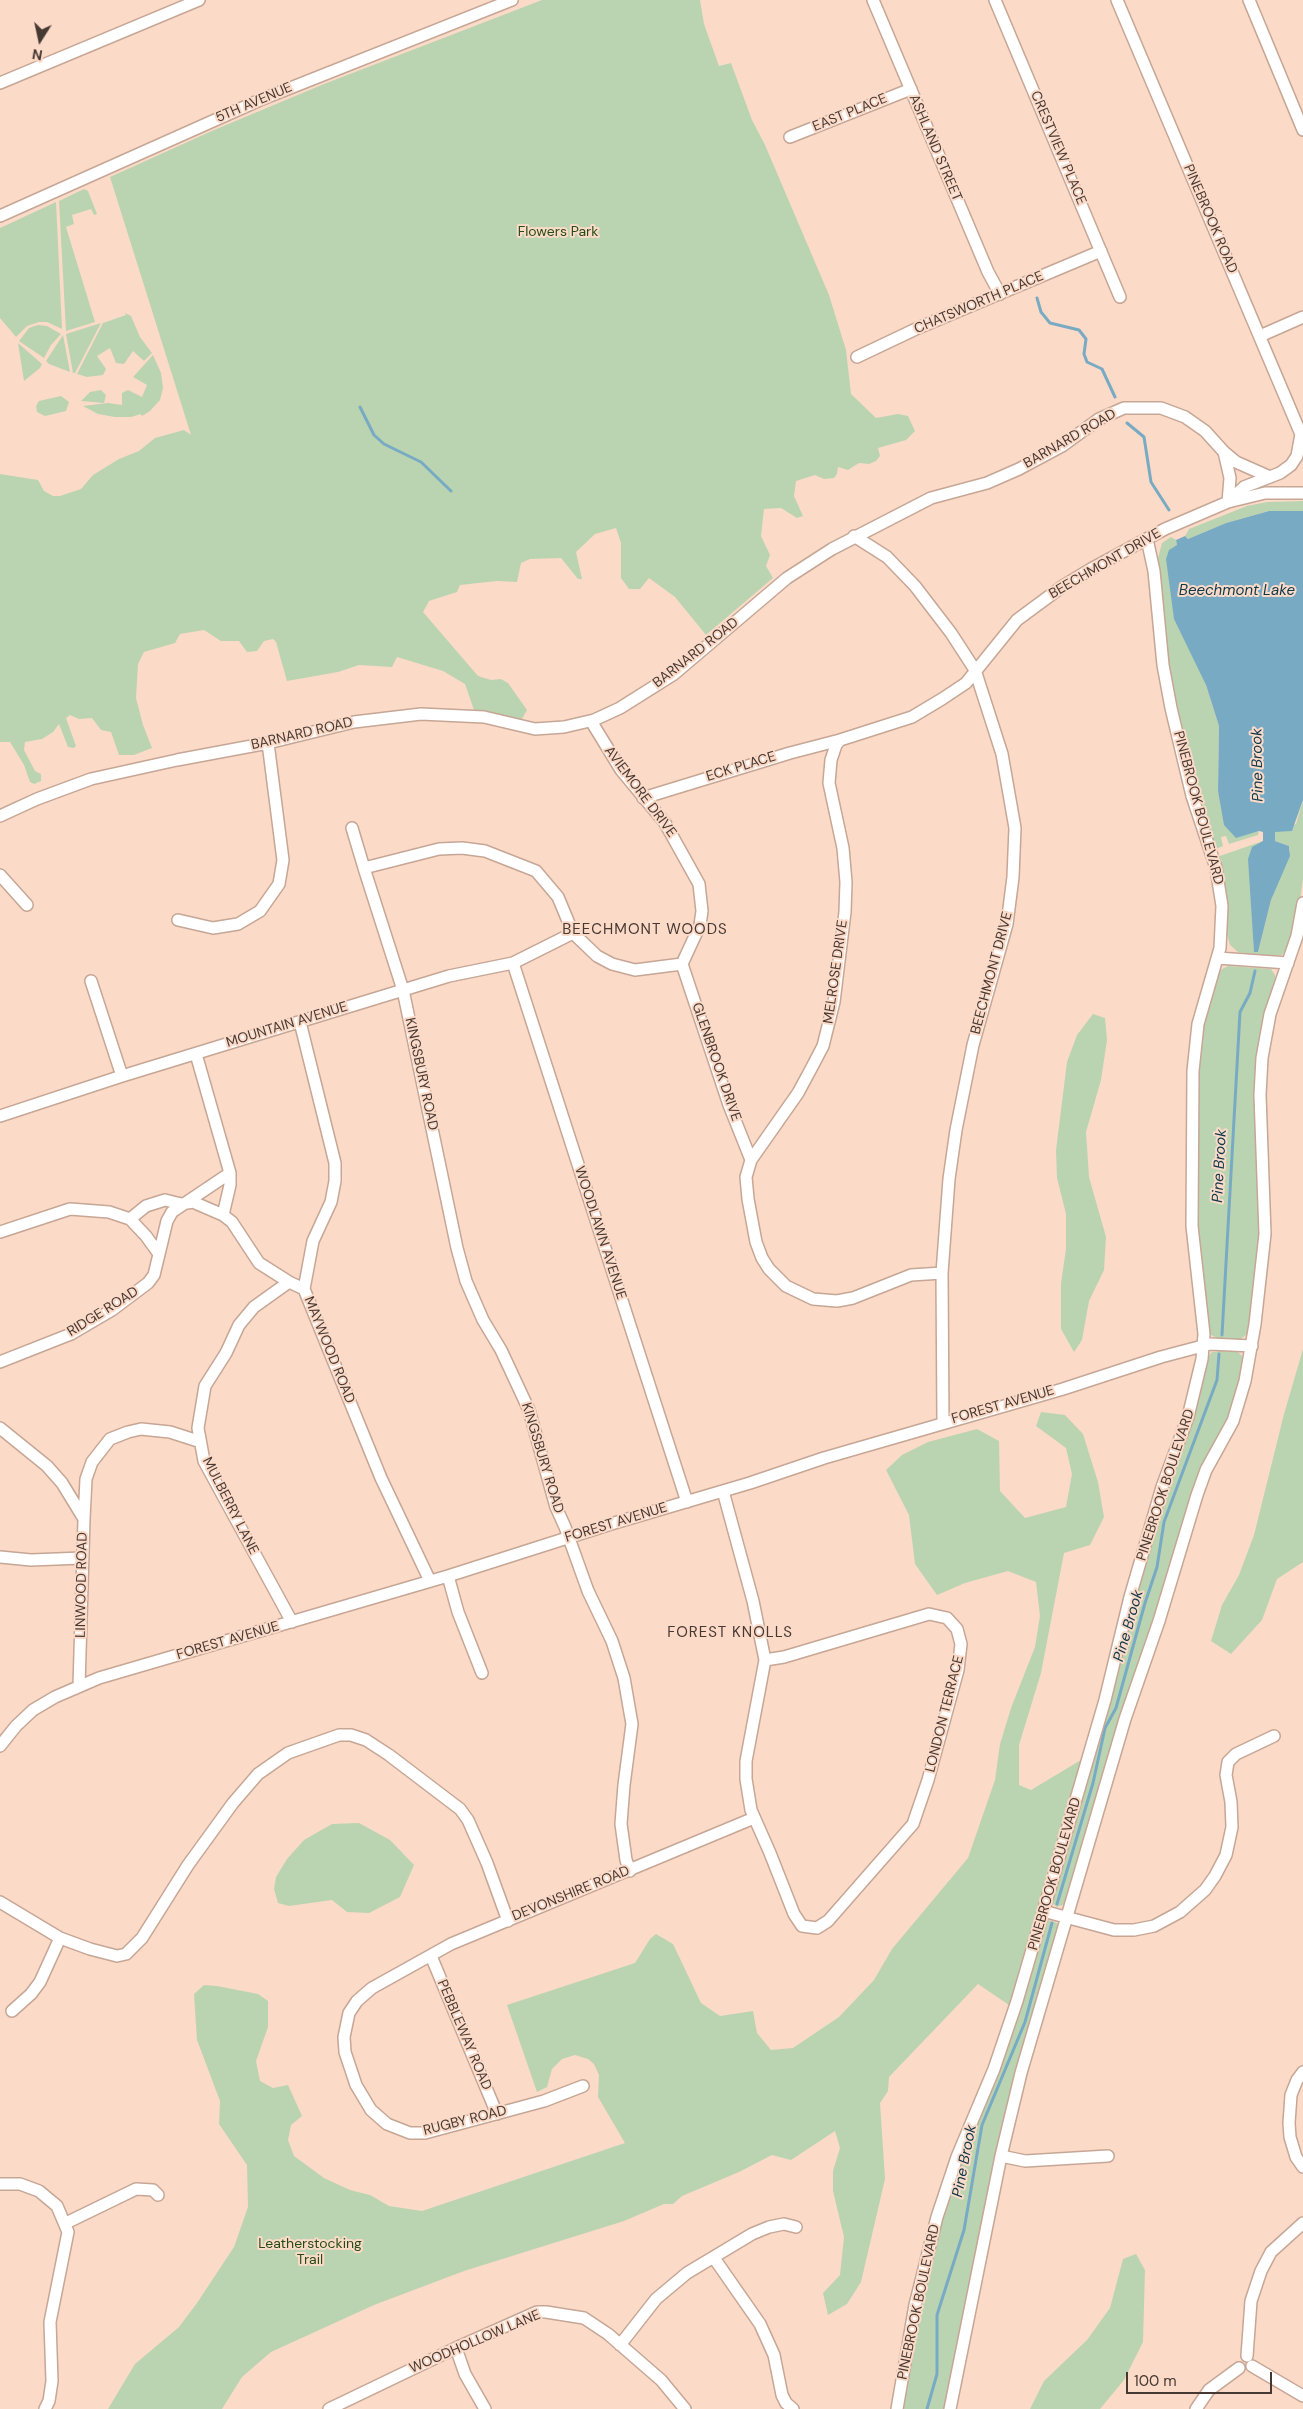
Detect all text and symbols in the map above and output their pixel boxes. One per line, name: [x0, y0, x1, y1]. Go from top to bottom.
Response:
north arrow: [15, 15, 65, 65]
text: N: [31, 45, 44, 65]
street label: 5TH AVENUE: [213, 79, 295, 127]
street label: CRESTVIEW PLACE: [1026, 89, 1090, 207]
street label: EAST PLACE: [810, 90, 890, 136]
street label: ASHLAND STREET: [905, 92, 965, 204]
street label: PINEBROOK ROAD: [1179, 162, 1241, 276]
park label: Flowers Park: [518, 224, 598, 240]
street label: CHATSWORTH PLACE: [912, 268, 1046, 338]
street label: BARNARD ROAD: [1021, 406, 1119, 472]
street label: BEECHMONT DRIVE: [1046, 525, 1164, 603]
water label: Beechmont Lake: [1179, 582, 1295, 600]
street label: BARNARD ROAD: [650, 614, 742, 692]
street label: BARNARD ROAD: [249, 714, 355, 754]
water label: Pine Brook: [1248, 728, 1268, 802]
street label: PINEBROOK BOULEVARD: [1169, 729, 1227, 887]
street label: AVIEMORE DRIVE: [600, 743, 680, 841]
street label: ECK PLACE: [704, 748, 778, 786]
street label: BEECHMONT DRIVE: [968, 910, 1016, 1036]
street label: MELROSE DRIVE: [820, 919, 852, 1025]
district label: BEECHMONT WOODS: [560, 921, 730, 939]
street label: MOUNTAIN AVENUE: [224, 999, 350, 1051]
street label: GLENBROOK DRIVE: [688, 1000, 744, 1124]
street label: KINGSBURY ROAD: [401, 1016, 441, 1132]
water label: Pine Brook: [1209, 1129, 1231, 1203]
street label: WOODLAWN AVENUE: [571, 1164, 629, 1302]
street label: RIDGE ROAD: [64, 1283, 142, 1341]
street label: MAYWOOD ROAD: [300, 1294, 358, 1406]
street label: FOREST AVENUE: [950, 1382, 1056, 1428]
street label: KINGSBURY ROAD: [517, 1401, 567, 1515]
street label: PINEBROOK BOULEVARD: [1134, 1407, 1198, 1563]
street label: MULBERRY LANE: [198, 1455, 262, 1557]
street label: FOREST AVENUE: [563, 1499, 669, 1547]
street label: LINWOOD ROAD: [73, 1532, 91, 1638]
water label: Pine Brook: [1110, 1588, 1148, 1664]
street label: FOREST AVENUE: [175, 1618, 281, 1664]
district label: FOREST KNOLLS: [666, 1624, 794, 1642]
street label: LONDON TERRACE: [922, 1654, 968, 1774]
street label: PINEBROOK BOULEVARD: [1025, 1796, 1085, 1952]
street label: DEVONSHIRE ROAD: [510, 1863, 632, 1925]
street label: PEBBLEWAY ROAD: [433, 1977, 495, 2093]
street label: RUGBY ROAD: [422, 2103, 508, 2139]
water label: Pine Brook: [949, 2123, 981, 2199]
street label: PINEBROOK BOULEVARD: [894, 2223, 944, 2381]
park label: Leatherstocking Trail: [258, 2236, 362, 2268]
street label: WOODHOLLOW LANE: [407, 2307, 543, 2377]
scale bar: [1128, 2362, 1274, 2394]
text: 100 m: [1134, 2371, 1177, 2391]

